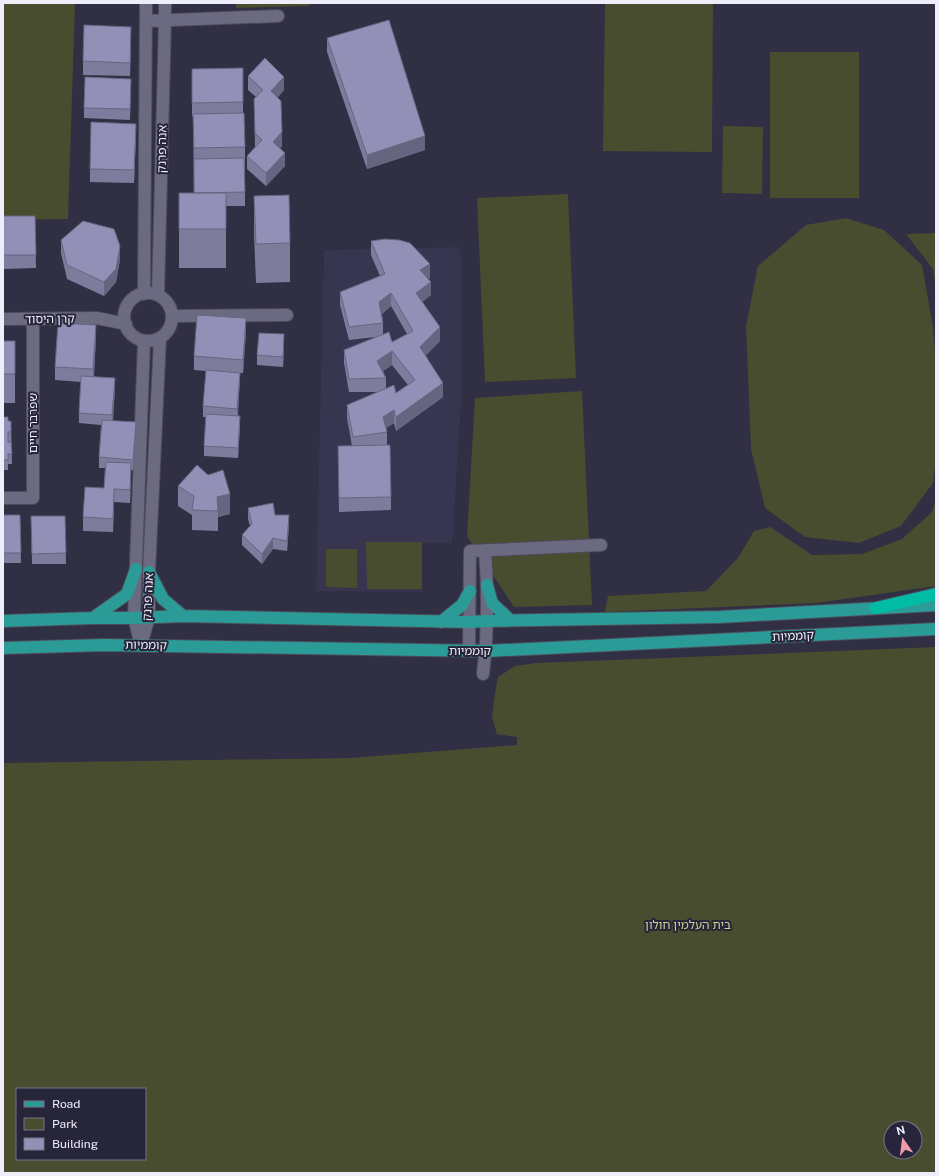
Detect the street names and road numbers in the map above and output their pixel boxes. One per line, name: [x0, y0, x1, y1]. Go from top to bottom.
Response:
street label: אנה פרנק: [155, 124, 169, 173]
street label: קרן היסוד: [25, 312, 75, 326]
street label: שפרבר חיים: [26, 393, 40, 453]
street label: אנה פרנק: [140, 572, 156, 621]
street label: קוממיות: [772, 628, 815, 644]
street label: קוממיות: [125, 638, 168, 652]
street label: קוממיות: [449, 644, 492, 658]

